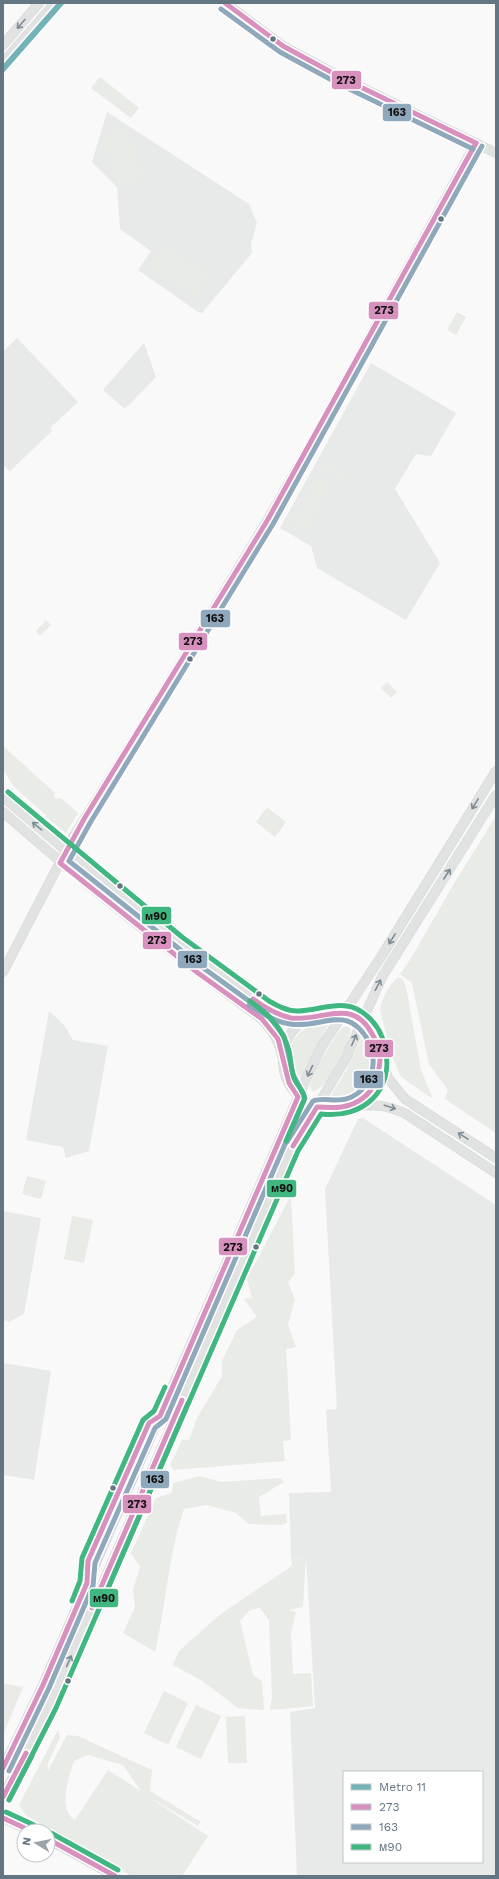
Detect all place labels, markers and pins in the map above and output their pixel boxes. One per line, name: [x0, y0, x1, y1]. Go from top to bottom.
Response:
unlabelled marker: [268, 34, 278, 44]
unlabelled marker: [436, 214, 446, 224]
unlabelled marker: [185, 654, 195, 664]
unlabelled marker: [115, 881, 125, 891]
unlabelled marker: [254, 989, 264, 999]
unlabelled marker: [251, 1242, 261, 1252]
unlabelled marker: [108, 1483, 118, 1493]
unlabelled marker: [63, 1676, 73, 1686]

